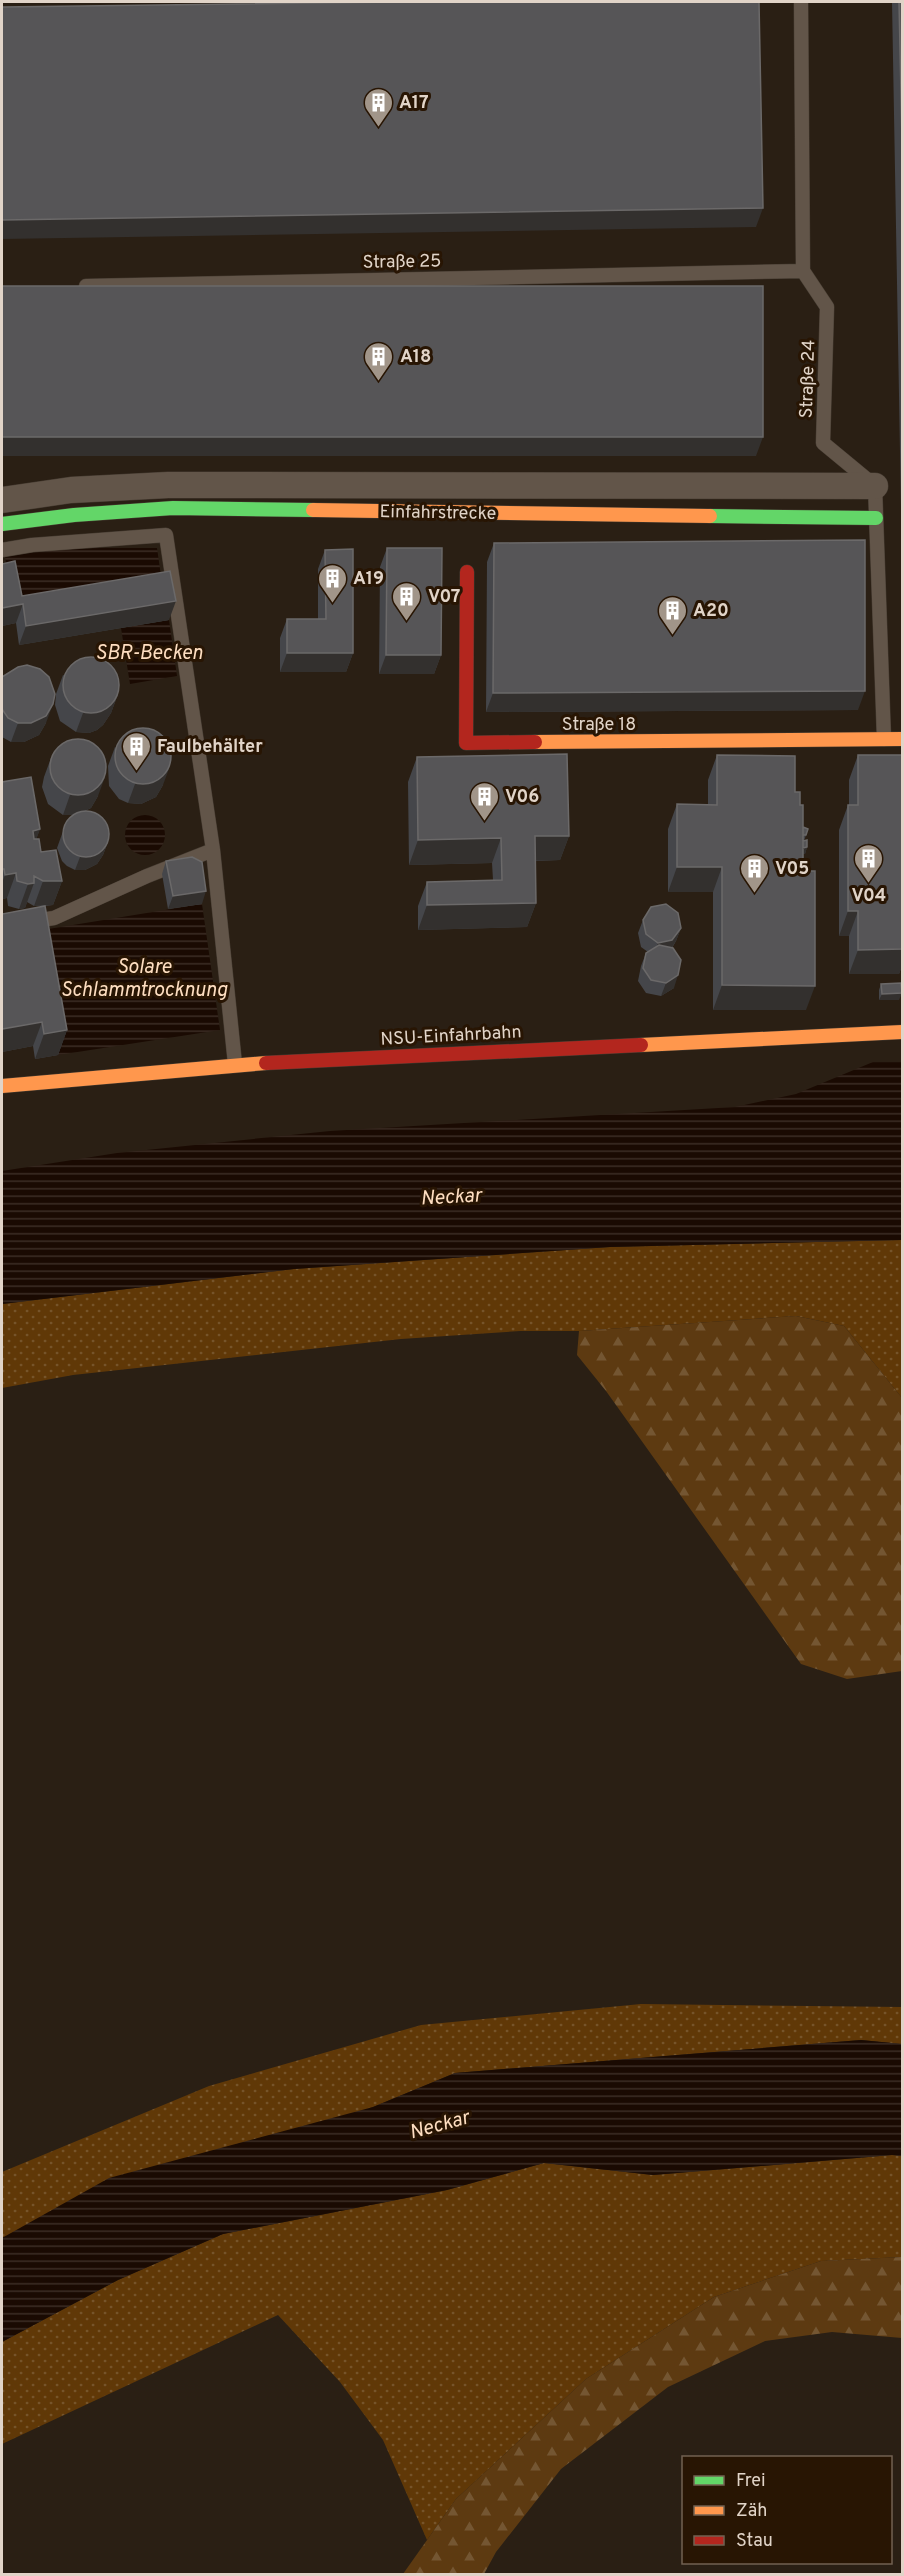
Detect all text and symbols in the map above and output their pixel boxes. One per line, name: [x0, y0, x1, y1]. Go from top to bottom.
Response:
building icon: A17: [362, 86, 394, 128]
place label: A17: [399, 92, 429, 115]
street label: Straße 25: [362, 250, 442, 275]
street label: Straße 24: [796, 339, 821, 419]
building icon: A18: [363, 340, 395, 382]
place label: A18: [400, 346, 431, 369]
street label: Einfahrstrecke: [379, 501, 497, 526]
building icon: A19: [316, 562, 348, 604]
place label: A19: [353, 568, 384, 591]
building icon: V07: [391, 580, 423, 622]
place label: V07: [428, 586, 461, 609]
building icon: A20: [656, 594, 688, 636]
place label: A20: [693, 600, 729, 623]
water label: SBR-Becken: [95, 641, 203, 667]
street label: Straße 18: [562, 714, 636, 737]
building icon: Faulbehälter: [120, 730, 152, 772]
place label: Faulbehälter: [157, 736, 263, 759]
building icon: V06: [468, 780, 500, 822]
place label: V06: [505, 786, 539, 809]
building icon: V04: [853, 842, 885, 884]
building icon: V05: [738, 852, 770, 894]
place label: V05: [775, 858, 809, 881]
place label: V04: [852, 885, 886, 908]
water label: Solare Schlammtrocknung: [61, 955, 229, 1004]
street label: NSU-Einfahrbahn: [380, 1021, 522, 1052]
water label: Neckar: [420, 1183, 484, 1213]
water label: Neckar: [407, 2105, 474, 2146]
legend: [682, 2456, 892, 2564]
text: Frei: [736, 2470, 766, 2493]
text: Zäh: [736, 2500, 767, 2523]
text: Stau: [736, 2530, 773, 2553]

